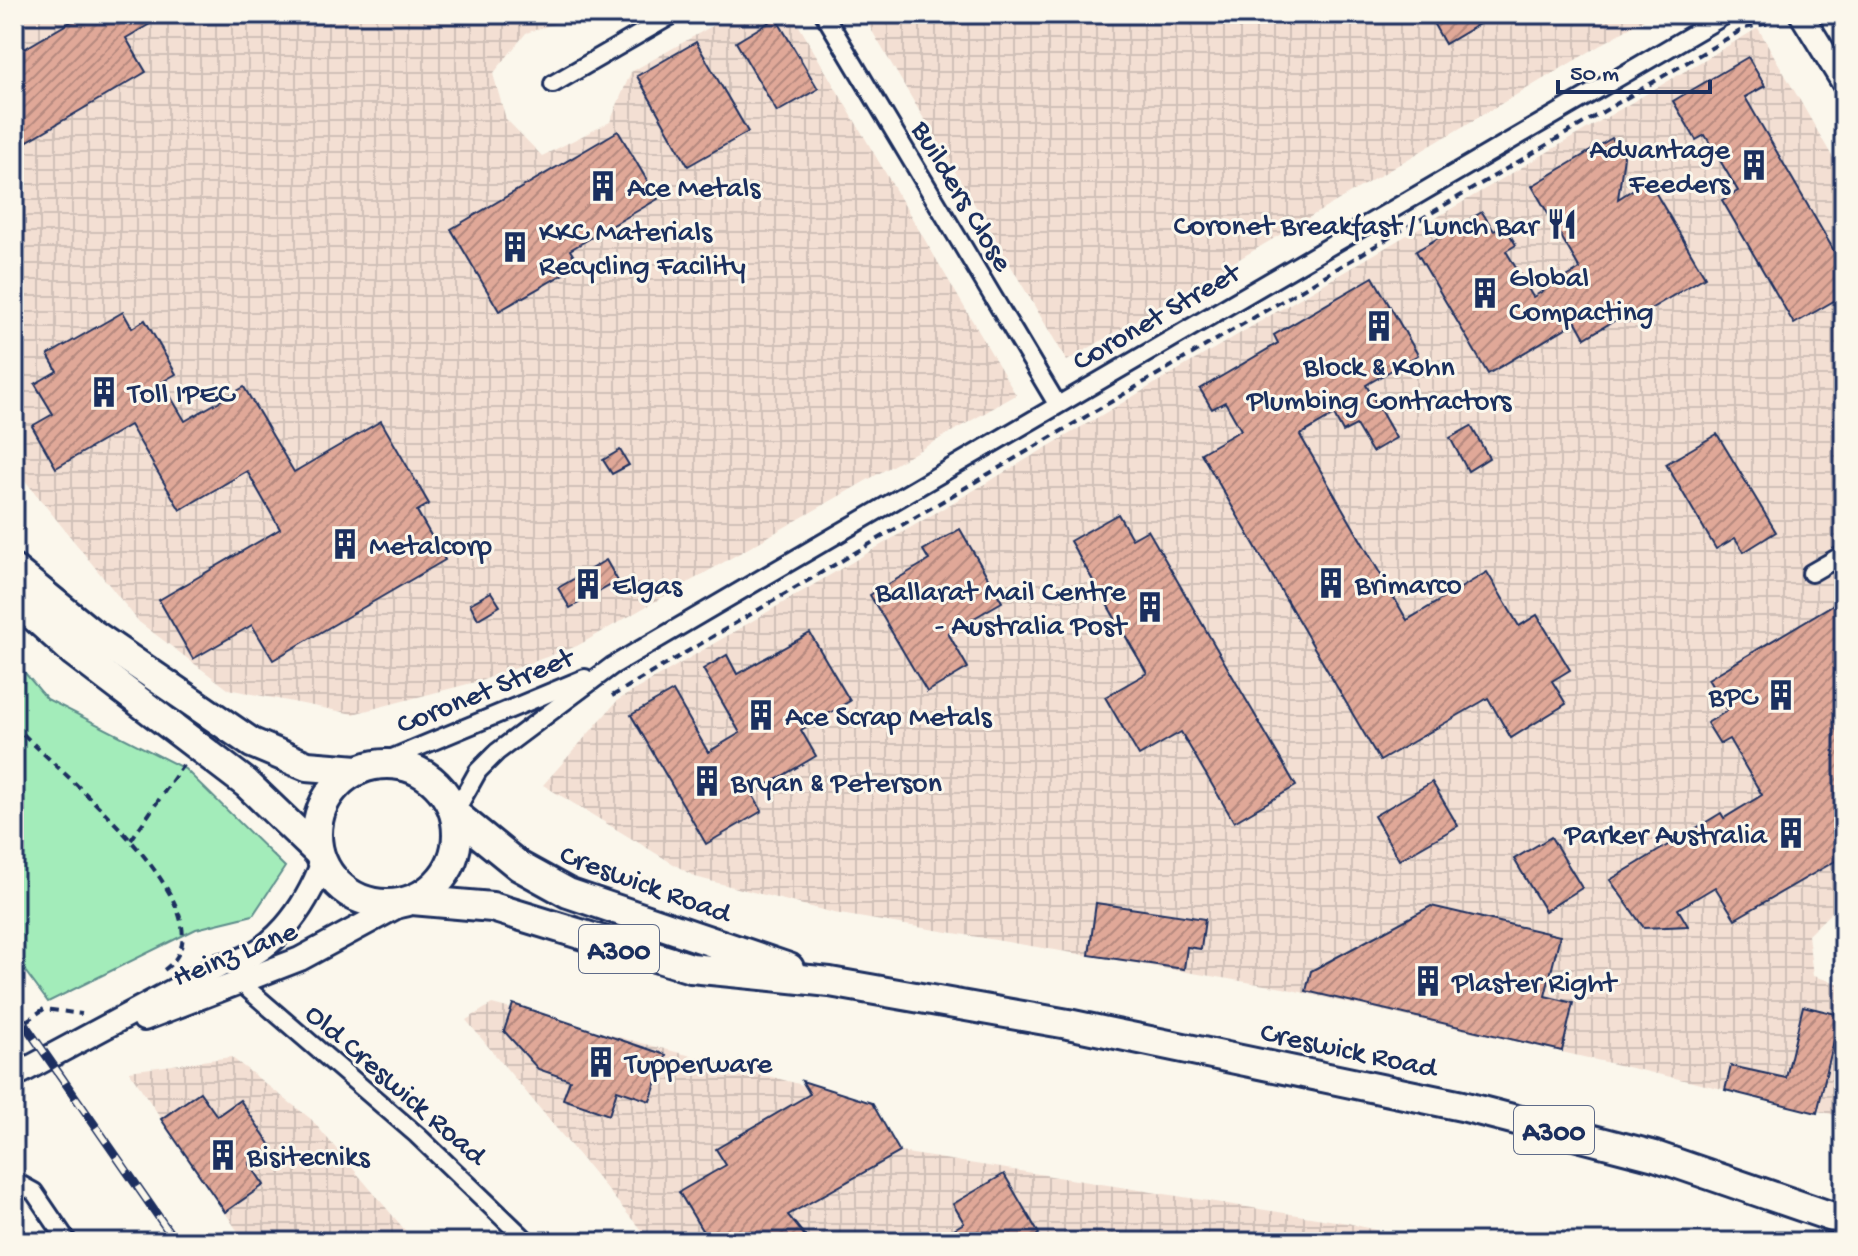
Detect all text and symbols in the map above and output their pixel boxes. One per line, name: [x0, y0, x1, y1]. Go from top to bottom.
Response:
scale bar: [1558, 44, 1710, 94]
text: 50 m: [1570, 61, 1619, 90]
street label: Builders Close: [901, 115, 1019, 279]
place label: Advantage Feeders: [1589, 135, 1731, 204]
building icon: Advantage Feeders: [1737, 148, 1771, 182]
building icon: Ace Metals: [586, 169, 620, 203]
place label: Ace Metals: [627, 173, 761, 208]
restaurant icon: Coronet Breakfast / Lunch Bar: [1545, 207, 1579, 241]
place label: Coronet Breakfast / Lunch Bar: [1174, 211, 1540, 246]
place label: KKC Materials Recycling Facility: [539, 217, 746, 286]
building icon: KKC Materials Recycling Facility: [498, 230, 532, 264]
street label: Coronet Street: [1067, 256, 1249, 381]
place label: Global Compacting: [1509, 263, 1654, 332]
building icon: Global Compacting: [1468, 276, 1502, 310]
building icon: Block & Kohn Plumbing Contractors: [1362, 309, 1396, 343]
place label: Block & Kohn Plumbing Contractors: [1246, 352, 1512, 421]
building icon: Toll IPEC: [87, 375, 121, 409]
place label: Toll IPEC: [126, 379, 236, 414]
building icon: Metalcorp: [328, 527, 362, 561]
place label: Metalcorp: [369, 531, 492, 566]
building icon: Brimarco: [1314, 566, 1348, 600]
building icon: Elgas: [571, 567, 605, 601]
place label: Brimarco: [1354, 570, 1462, 605]
place label: Elgas: [612, 571, 683, 606]
place label: Ballarat Mail Centre - Australia Post: [874, 577, 1129, 646]
building icon: Ballarat Mail Centre - Australia Post: [1133, 590, 1167, 624]
street label: Coronet Street: [392, 641, 582, 744]
building icon: BPC: [1764, 678, 1798, 712]
place label: BPC: [1708, 682, 1759, 717]
building icon: Ace Scrap Metals: [744, 698, 778, 732]
place label: Ace Scrap Metals: [785, 702, 993, 737]
building icon: Bryan & Peterson: [690, 764, 724, 798]
place label: Bryan & Peterson: [730, 768, 942, 803]
building icon: Parker Australia: [1774, 816, 1808, 850]
place label: Parker Australia: [1563, 820, 1768, 855]
street label: Creswick Road: [554, 839, 737, 934]
street label: Heinz Lane: [168, 915, 303, 997]
road number: A300: [579, 925, 659, 973]
building icon: Plaster Right: [1411, 964, 1445, 998]
place label: Plaster Right: [1451, 968, 1619, 1003]
street label: Old Creswick Road: [296, 998, 494, 1176]
street label: Creswick Road: [1257, 1017, 1442, 1089]
building icon: Tupperware: [584, 1045, 618, 1079]
place label: Tupperware: [623, 1049, 773, 1084]
road number: A300: [1514, 1106, 1594, 1154]
building icon: Bisitecniks: [206, 1138, 240, 1172]
place label: Bisitecniks: [246, 1142, 370, 1177]

